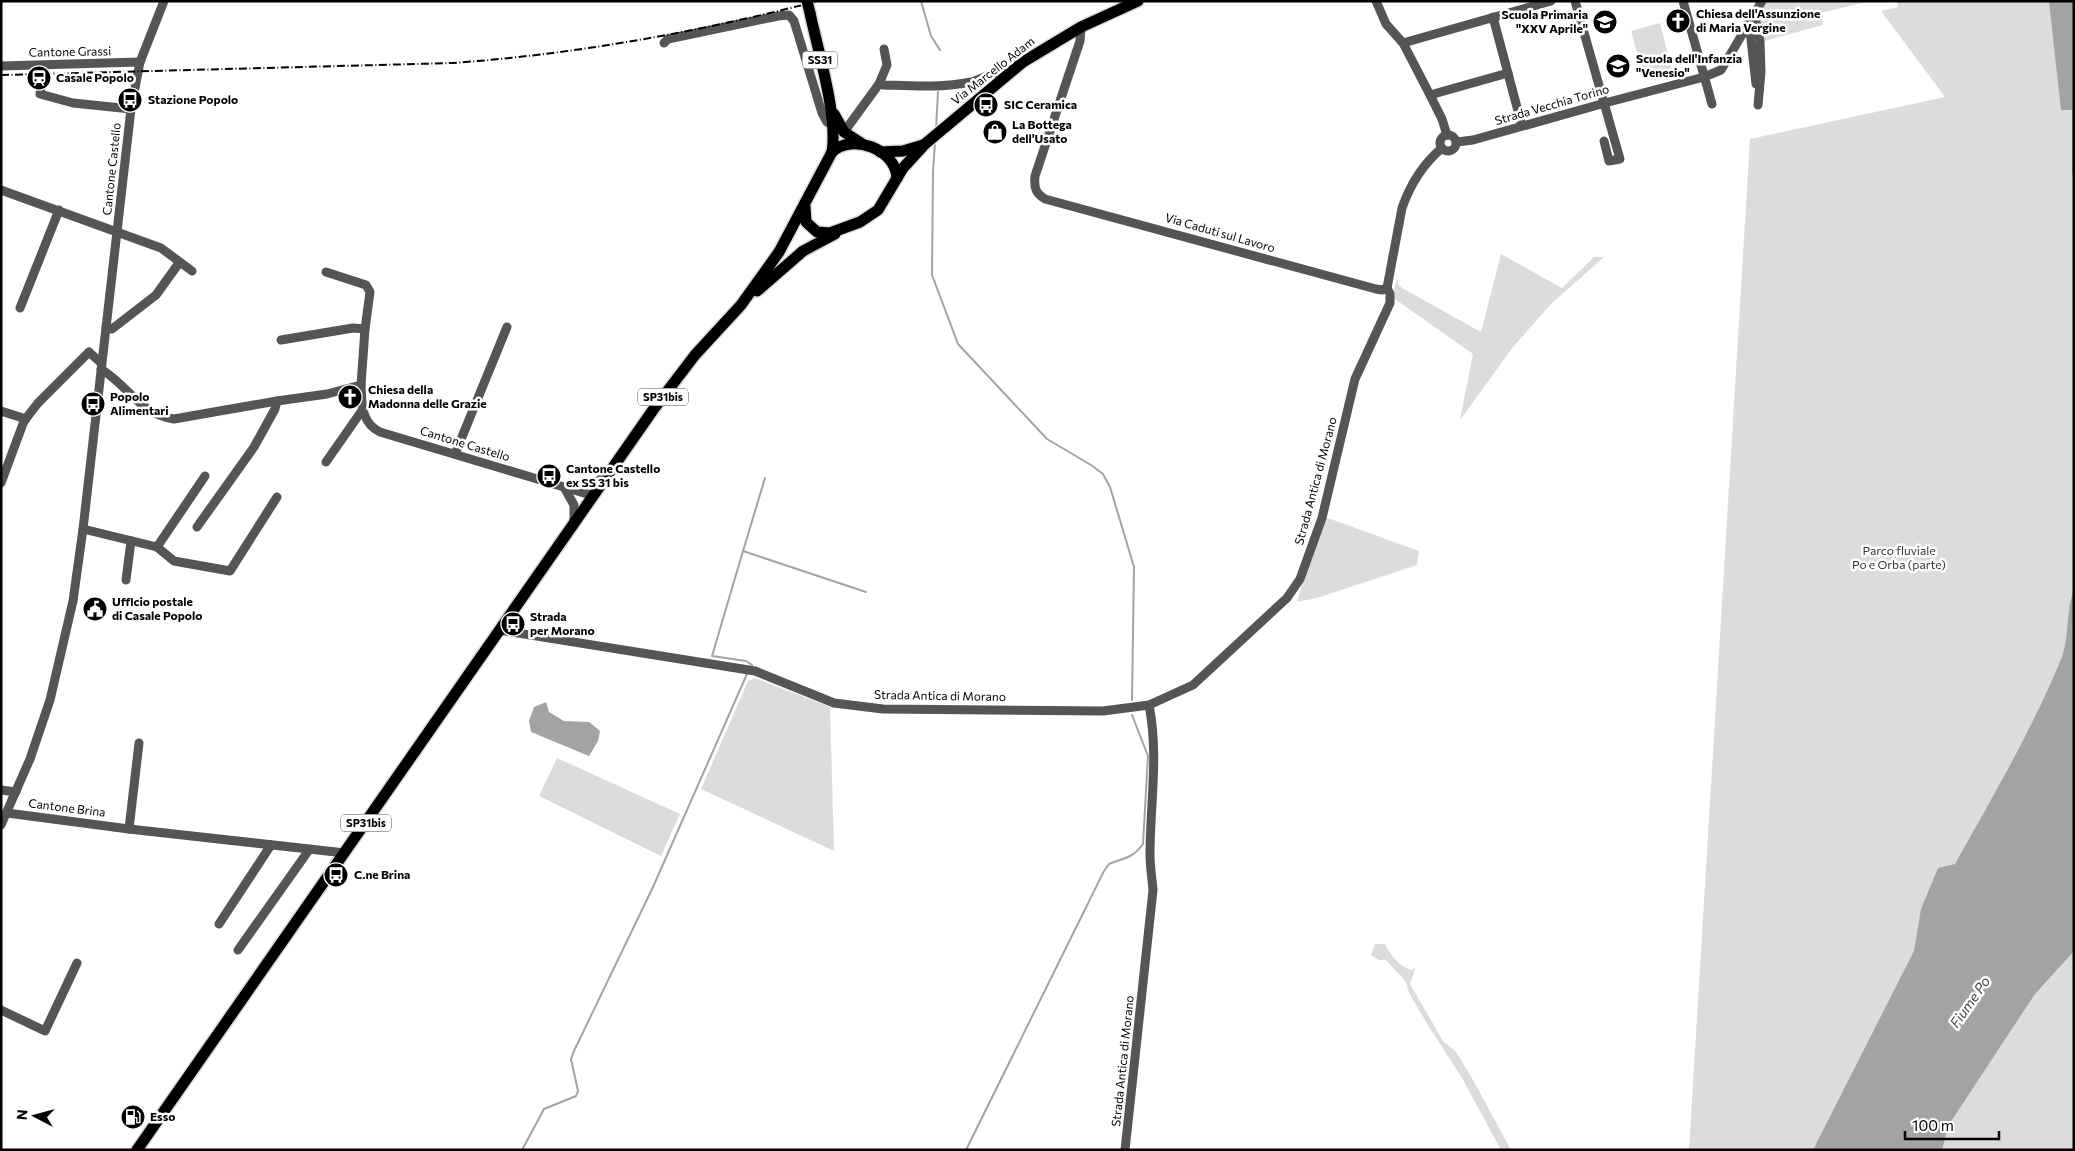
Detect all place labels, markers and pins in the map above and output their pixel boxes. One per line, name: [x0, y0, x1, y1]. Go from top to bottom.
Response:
place label: Chiesa dell'Assunzione di Maria Vergine: [1696, 6, 1820, 34]
place label: Scuola Primaria "XXV Aprile": [1502, 7, 1588, 35]
church icon: Chiesa dell'Assunzione di Maria Vergine: [1665, 8, 1691, 34]
school or university icon: Scuola Primaria "XXV Aprile": [1592, 9, 1618, 35]
place label: Scuola dell'Infanzia "Venesio": [1636, 51, 1742, 79]
school or university icon: Scuola dell'Infanzia "Venesio": [1605, 53, 1631, 79]
station icon: Casale Popolo: [26, 65, 52, 91]
place label: Casale Popolo: [56, 70, 134, 84]
bus stop icon: Stazione Popolo: [117, 87, 143, 113]
place label: Stazione Popolo: [148, 92, 238, 106]
bus stop icon: SIC Ceramica: [973, 92, 999, 118]
place label: SIC Ceramica: [1004, 97, 1077, 111]
place label: La Bottega dell'Usato: [1012, 117, 1072, 145]
shop icon: La Bottega dell'Usato: [982, 119, 1008, 145]
place label: Chiesa della Madonna delle Grazie: [368, 382, 487, 410]
church icon: Chiesa della Madonna delle Grazie: [337, 384, 363, 410]
place label: Popolo Alimentari: [110, 389, 169, 417]
bus stop icon: Popolo Alimentari: [80, 391, 106, 417]
place label: Cantone Castello ex SS 31 bis: [566, 461, 660, 489]
bus stop icon: Cantone Castello ex SS 31 bis: [536, 463, 562, 489]
place label: Ufficio postale di Casale Popolo: [112, 594, 202, 622]
public building icon: Ufficio postale di Casale Popolo: [82, 596, 108, 622]
place label: Strada per Morano: [530, 609, 595, 637]
bus stop icon: Strada per Morano: [500, 611, 526, 637]
bus stop icon: C.ne Brina: [323, 862, 349, 888]
place label: C.ne Brina: [354, 867, 410, 881]
fuel station icon: Esso: [120, 1104, 146, 1130]
place label: Esso: [150, 1109, 175, 1123]

